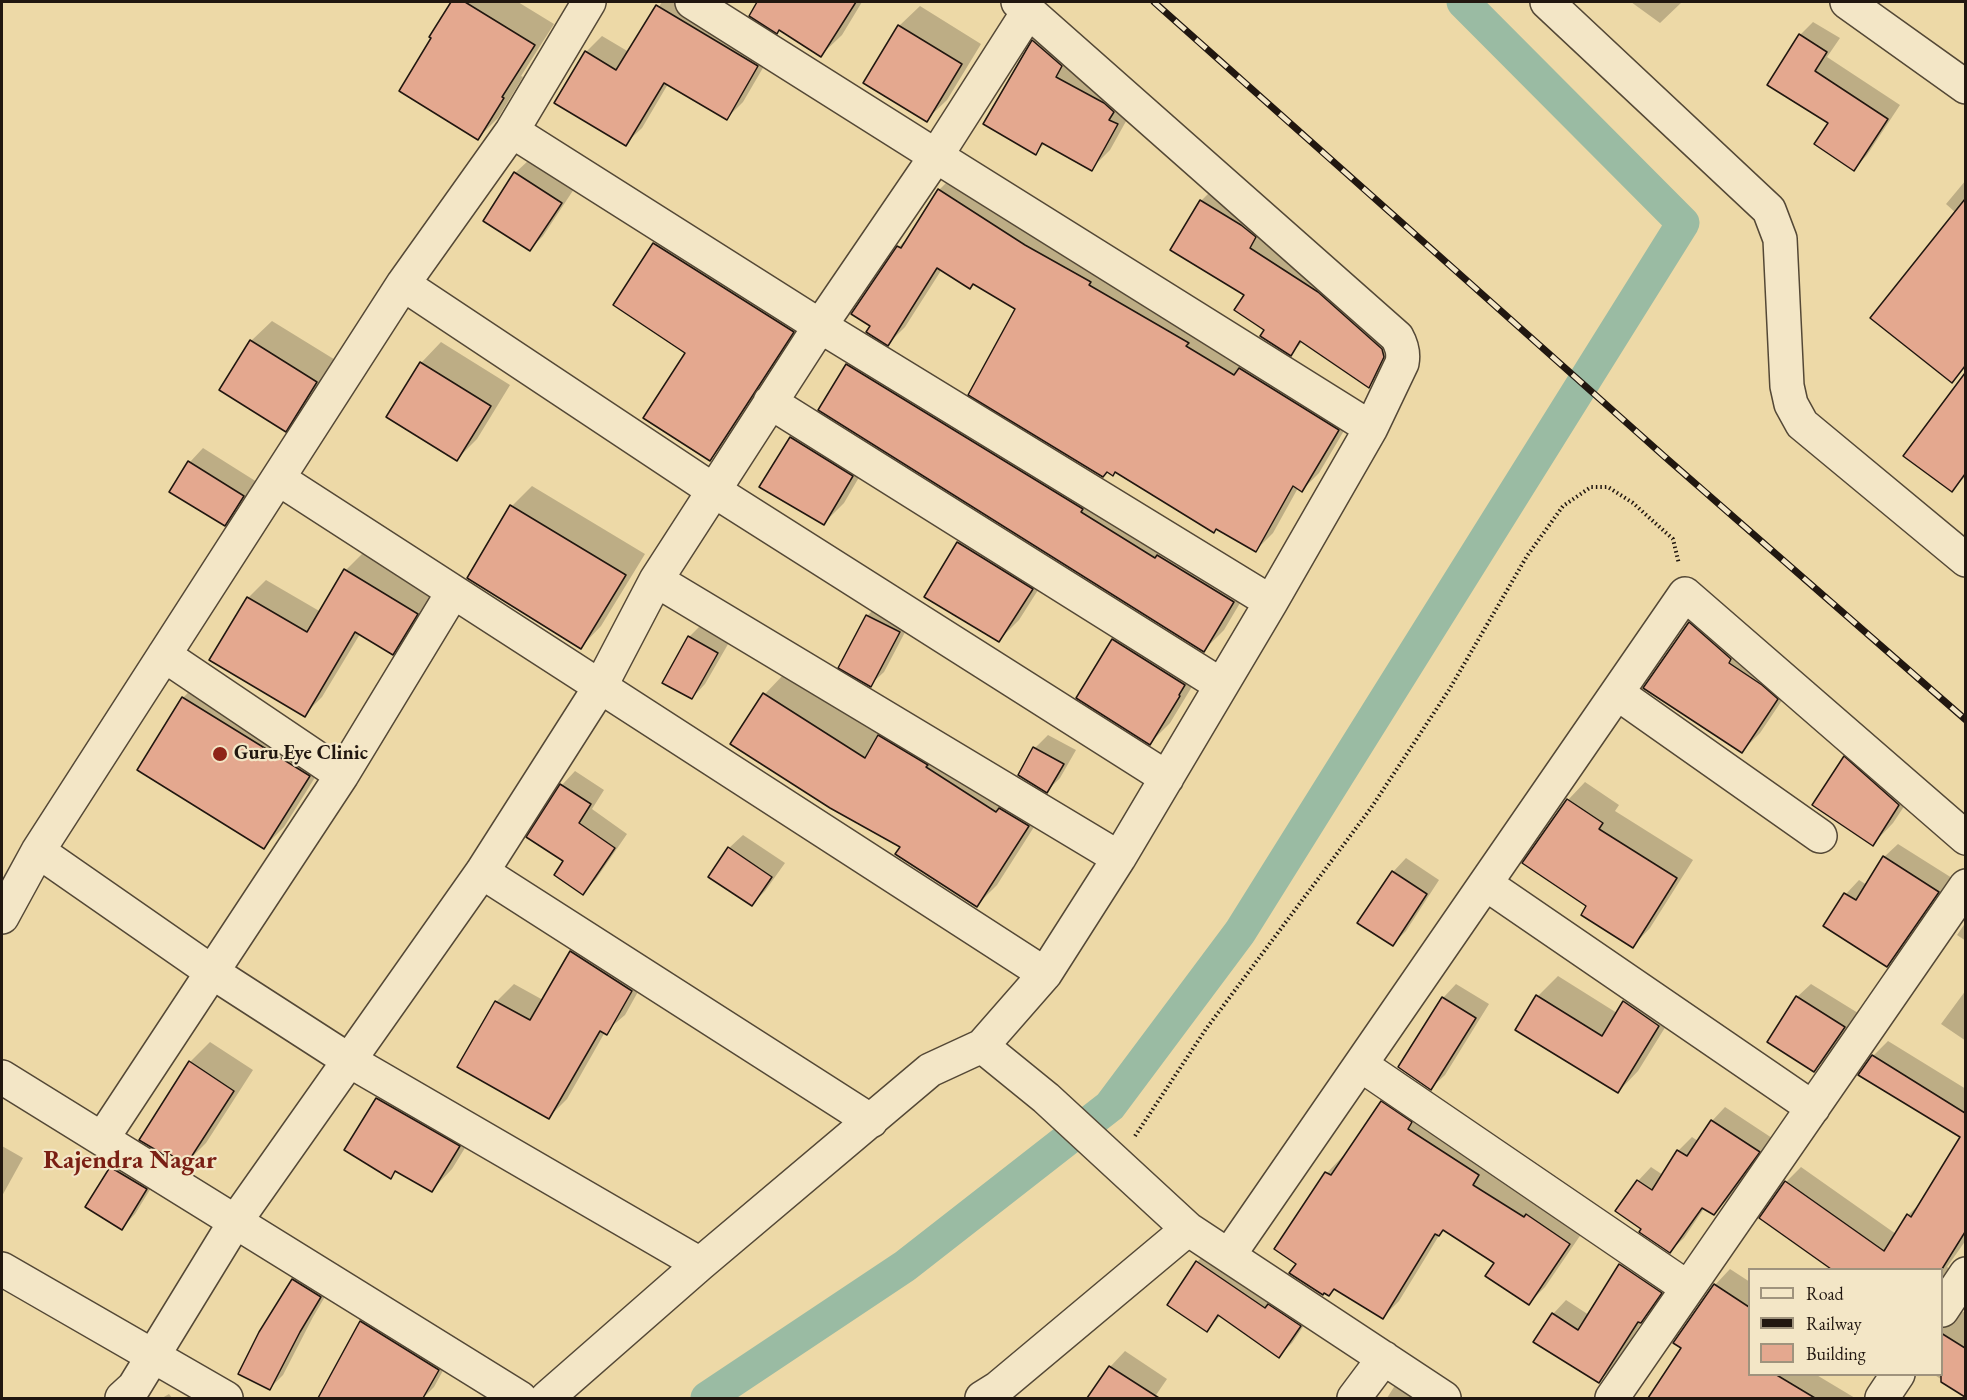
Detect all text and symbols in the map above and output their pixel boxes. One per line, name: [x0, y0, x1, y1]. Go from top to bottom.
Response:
place label: Guru Eye Clinic: [234, 742, 368, 766]
marker: Guru Eye Clinic: [211, 745, 229, 763]
district label: Rajendra Nagar: [43, 1145, 217, 1177]
legend: [1748, 1268, 1943, 1376]
text: Road: [1806, 1282, 1844, 1305]
text: Railway: [1806, 1312, 1862, 1335]
text: Building: [1806, 1342, 1866, 1365]

